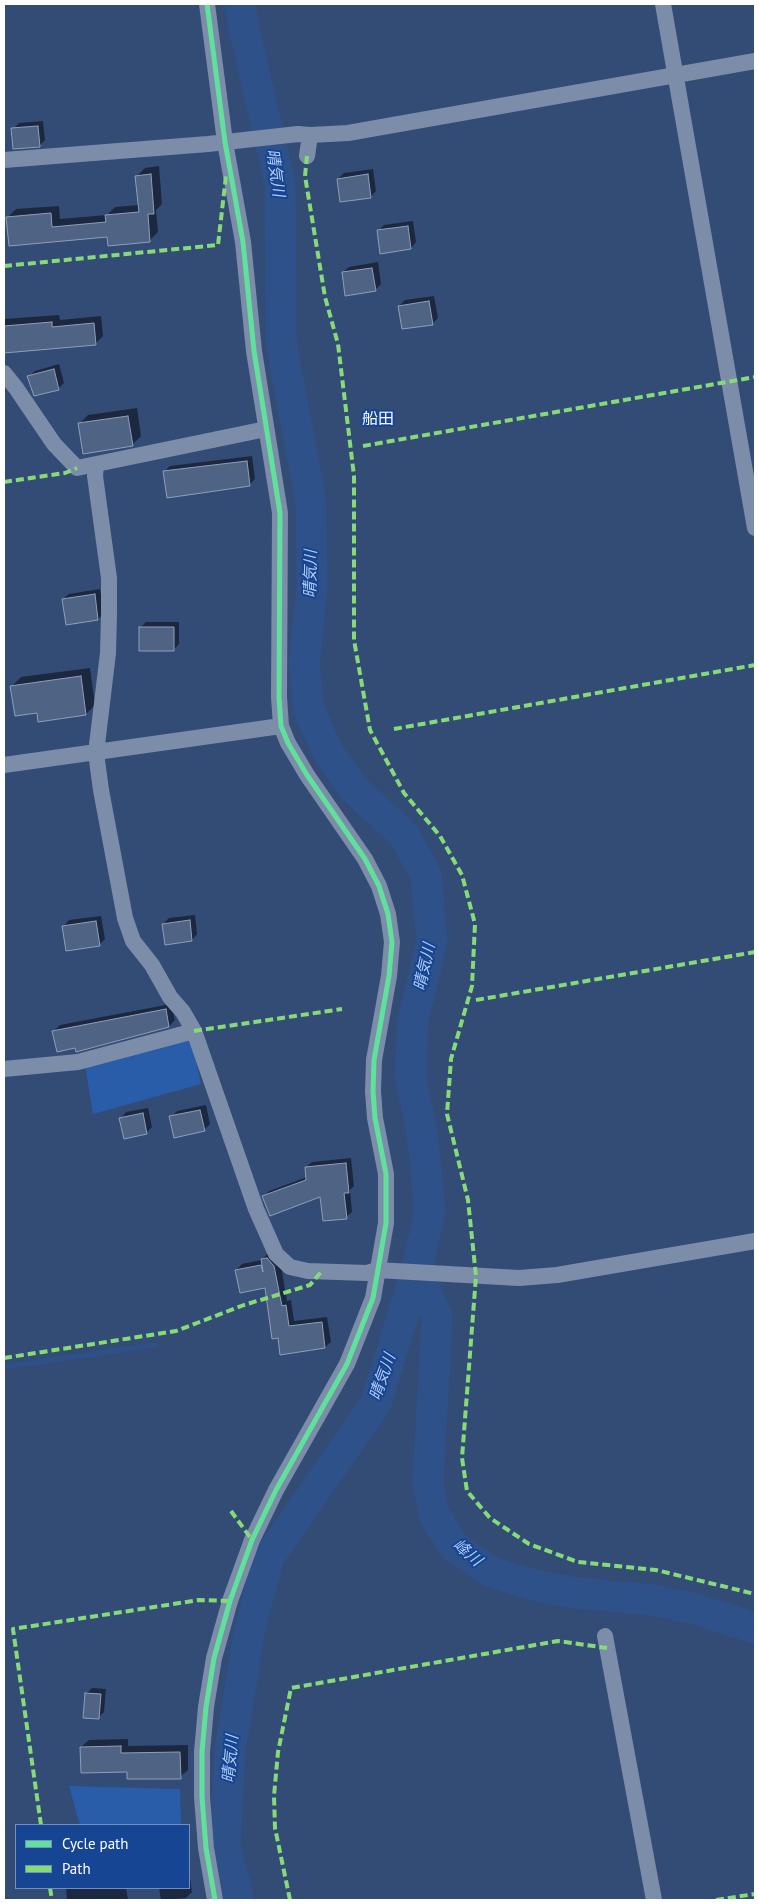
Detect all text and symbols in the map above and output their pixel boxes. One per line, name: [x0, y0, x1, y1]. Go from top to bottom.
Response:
water label: 晴気川: [262, 148, 288, 198]
district label: 船田: [362, 409, 394, 429]
water label: 晴気川: [301, 550, 321, 598]
water label: 晴気川: [411, 942, 439, 992]
water label: 晴気川: [366, 1351, 400, 1403]
water label: 峰川: [449, 1535, 485, 1571]
water label: 晴気川: [219, 1734, 243, 1784]
legend: [15, 1824, 190, 1889]
text: Cycle path: [62, 1834, 128, 1853]
text: Path: [62, 1859, 91, 1878]

